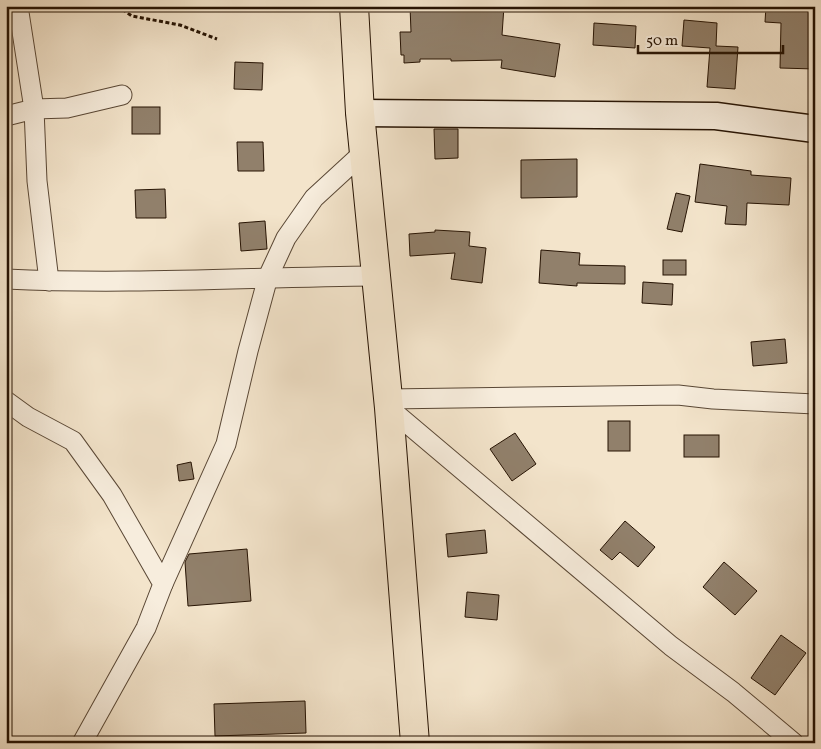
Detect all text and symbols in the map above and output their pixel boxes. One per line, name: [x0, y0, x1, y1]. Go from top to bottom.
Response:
scale bar: [638, 22, 784, 54]
text: 50 m: [646, 31, 678, 52]

